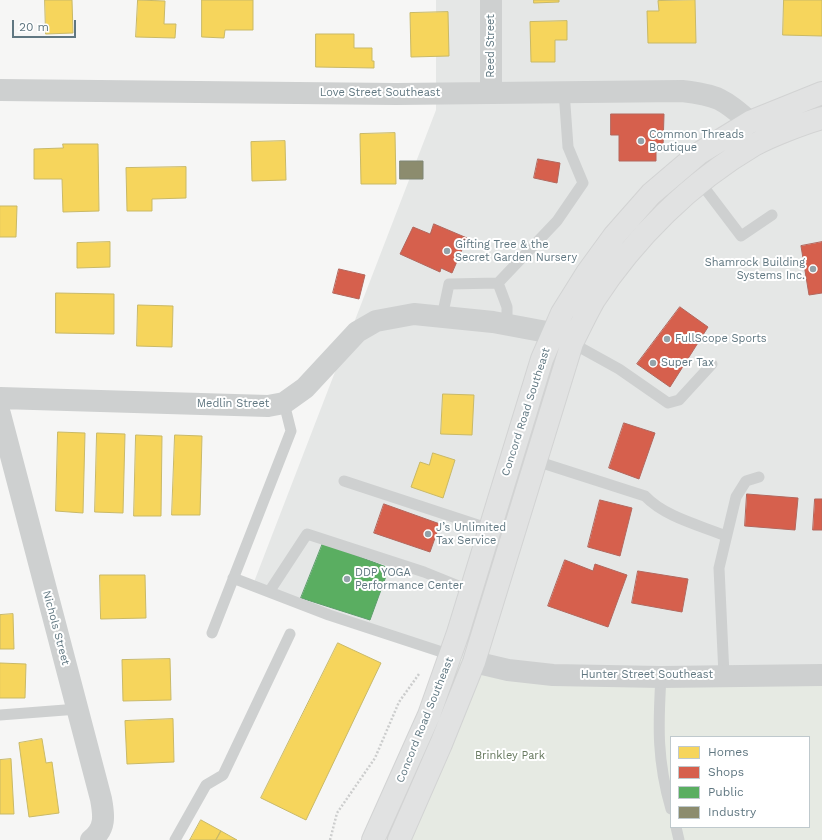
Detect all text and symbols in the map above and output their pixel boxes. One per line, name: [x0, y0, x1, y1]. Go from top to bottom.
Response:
scale bar: [14, 12, 78, 38]
street label: Reed Street: [484, 14, 498, 78]
text: 20 m: [19, 20, 49, 34]
street label: Love Street Southeast: [320, 86, 440, 100]
place label: Common Threads Boutique: [649, 128, 744, 154]
marker: Common Threads Boutique: [636, 136, 646, 146]
place label: Gifting Tree & the Secret Garden Nursery: [455, 238, 577, 264]
marker: Gifting Tree & the Secret Garden Nursery: [442, 246, 452, 256]
place label: Shamrock Building Systems Inc.: [705, 256, 805, 282]
marker: Shamrock Building Systems Inc.: [808, 264, 818, 274]
place label: FullScope Sports: [675, 332, 767, 346]
marker: FullScope Sports: [662, 334, 672, 344]
street label: Concord Road Southeast: [499, 346, 553, 478]
place label: Super Tax: [661, 356, 714, 370]
marker: Super Tax: [648, 358, 658, 368]
street label: Medlin Street: [197, 397, 269, 411]
place label: J’s Unlimited Tax Service: [436, 521, 506, 547]
marker: J’s Unlimited Tax Service: [423, 529, 433, 539]
place label: DDP YOGA Performance Center: [355, 566, 464, 592]
marker: DDP YOGA Performance Center: [342, 574, 352, 584]
street label: Nichols Street: [40, 589, 72, 667]
street label: Concord Road Southeast: [394, 655, 456, 785]
street label: Hunter Street Southeast: [581, 668, 713, 682]
legend: [670, 736, 810, 828]
text: Homes: [708, 745, 749, 759]
park label: Brinkley Park: [475, 749, 545, 763]
text: Shops: [708, 765, 744, 779]
text: Public: [708, 785, 744, 799]
text: Industry: [708, 805, 756, 819]

